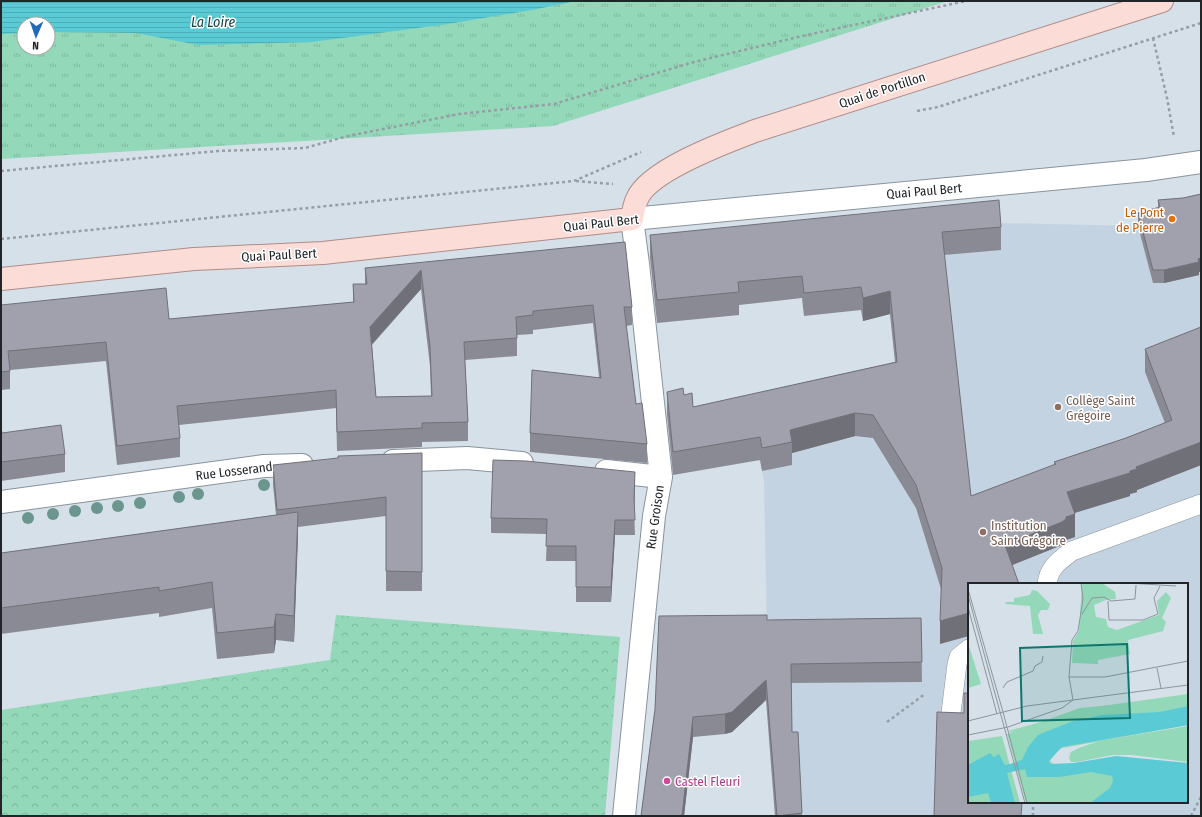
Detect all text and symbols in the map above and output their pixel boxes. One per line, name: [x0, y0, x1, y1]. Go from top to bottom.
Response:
water label: La Loire: [191, 14, 235, 31]
north arrow: [16, 16, 56, 56]
text: N: [32, 39, 39, 52]
street label: Quai de Portillon: [837, 69, 927, 111]
street label: Quai Paul Bert: [886, 180, 963, 202]
place label: Le Pont de Pierre: [1116, 205, 1165, 235]
street label: Quai Paul Bert: [563, 212, 640, 234]
marker: Le Pont de Pierre: [1167, 214, 1177, 224]
street label: Quai Paul Bert: [241, 245, 318, 264]
place label: Collège Saint Grégoire: [1066, 393, 1136, 423]
marker: Collège Saint Grégoire: [1053, 402, 1063, 412]
street label: Rue Losserand: [195, 459, 273, 483]
street label: Rue Groison: [643, 484, 667, 550]
place label: Institution Saint Grégoire: [991, 518, 1066, 548]
marker: Institution Saint Grégoire: [978, 527, 988, 537]
inset map: [968, 583, 1188, 803]
place label: Castel Fleuri: [675, 774, 740, 789]
marker: Castel Fleuri: [662, 776, 672, 786]

